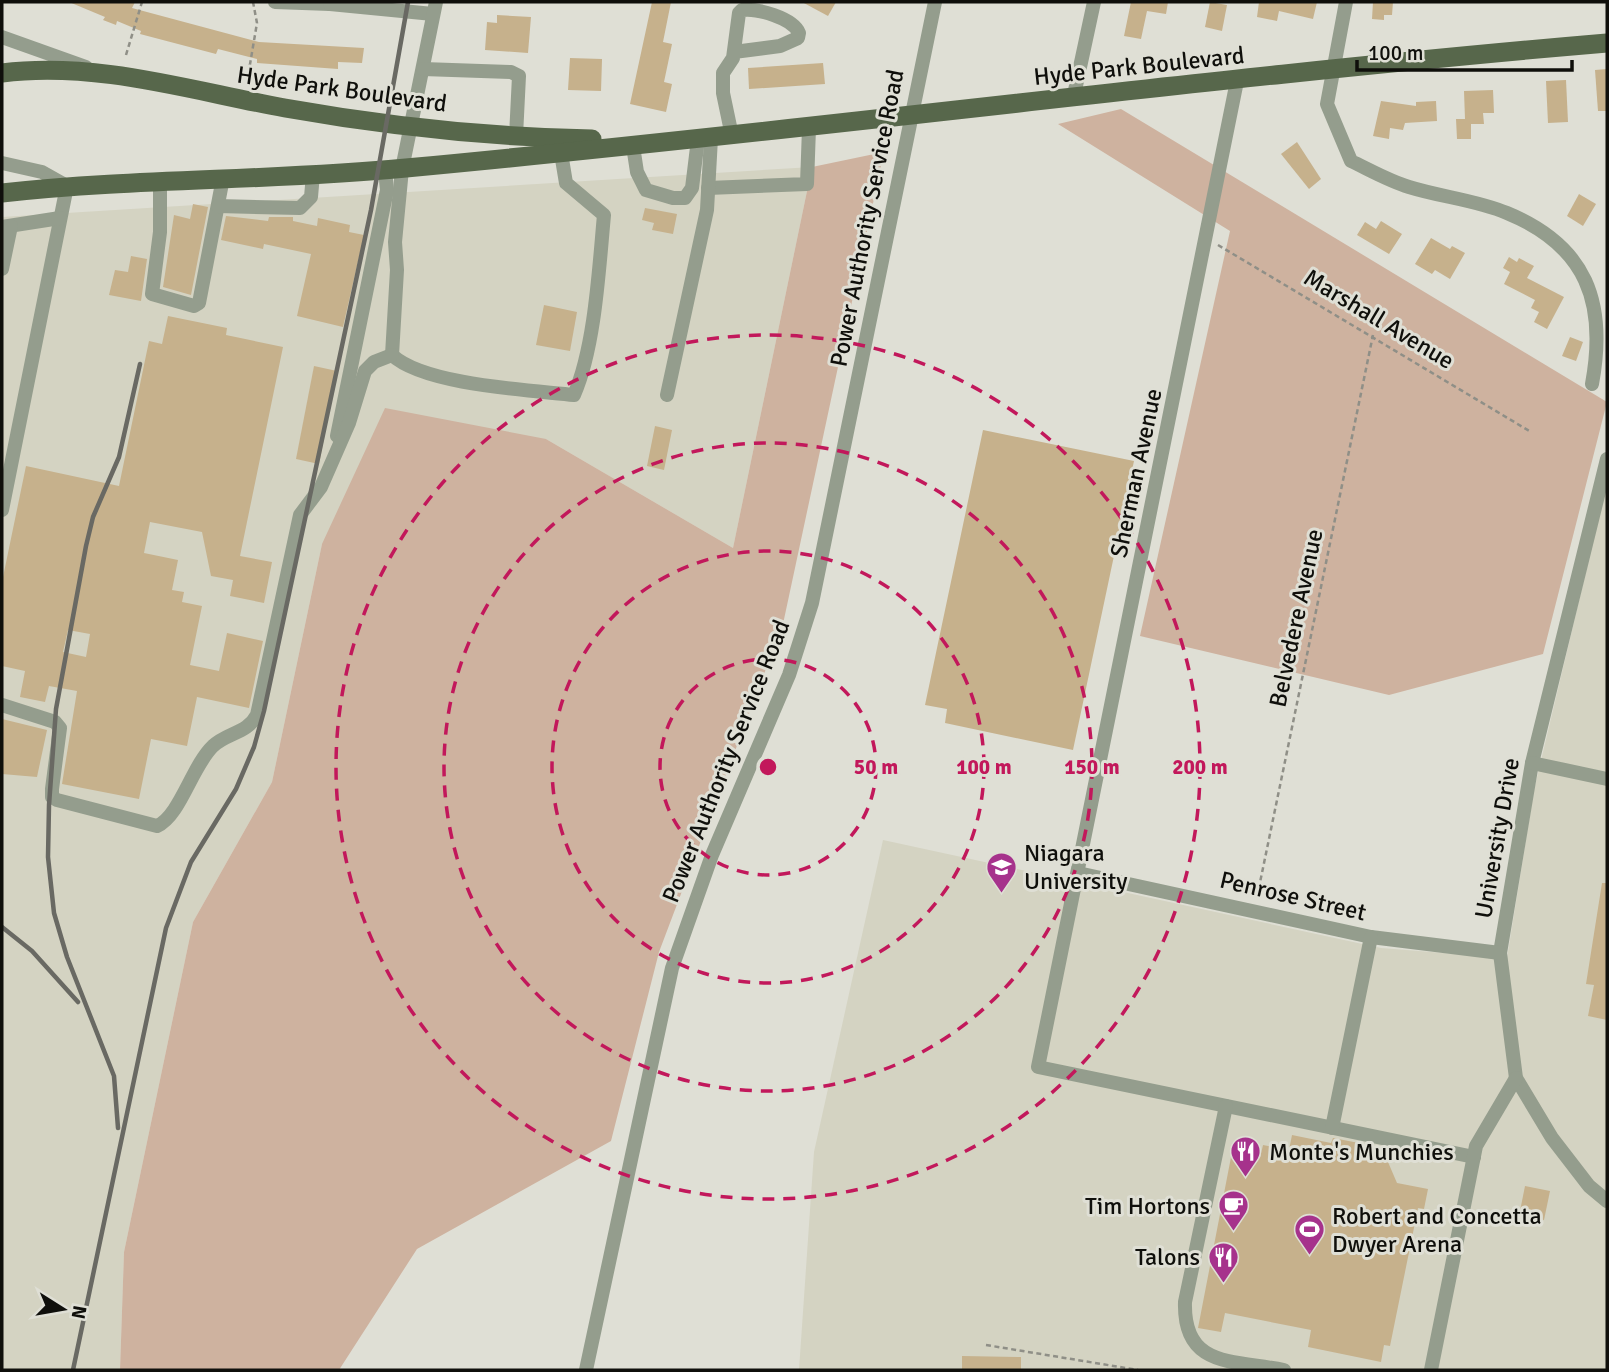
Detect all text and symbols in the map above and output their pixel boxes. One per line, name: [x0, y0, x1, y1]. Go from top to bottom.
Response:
scale bar: [1357, 28, 1572, 72]
street label: Hyde Park Boulevard: [1032, 40, 1246, 92]
text: 100 m: [1368, 40, 1423, 66]
street label: Hyde Park Boulevard: [235, 59, 449, 119]
street label: Power Authority Service Road: [823, 67, 911, 369]
street label: Marshall Avenue: [1298, 262, 1460, 376]
street label: Sherman Avenue: [1103, 386, 1169, 560]
street label: Belvedere Avenue: [1262, 526, 1330, 710]
street label: Power Authority Service Road: [655, 615, 797, 907]
text: 50 m: [854, 754, 898, 780]
text: 100 m: [956, 754, 1012, 780]
text: 150 m: [1064, 754, 1120, 780]
text: 200 m: [1172, 754, 1228, 780]
centre of rings: [756, 755, 780, 779]
street label: University Drive: [1468, 755, 1526, 921]
place label: Niagara University: [1024, 838, 1128, 896]
school or university icon: Niagara University: [984, 850, 1018, 894]
street label: Penrose Street: [1217, 865, 1369, 927]
restaurant icon: Monte's Munchies: [1229, 1135, 1263, 1179]
place label: Monte's Munchies: [1269, 1137, 1454, 1167]
cafe icon: Tim Hortons: [1216, 1189, 1250, 1233]
place label: Tim Hortons: [1085, 1191, 1210, 1221]
place label: Robert and Concetta Dwyer Arena: [1332, 1201, 1542, 1259]
sports icon: Robert and Concetta Dwyer Arena: [1292, 1213, 1326, 1257]
restaurant icon: Talons: [1206, 1240, 1240, 1284]
place label: Talons: [1135, 1242, 1200, 1272]
north arrow: [28, 1274, 98, 1344]
text: N: [66, 1303, 92, 1321]

